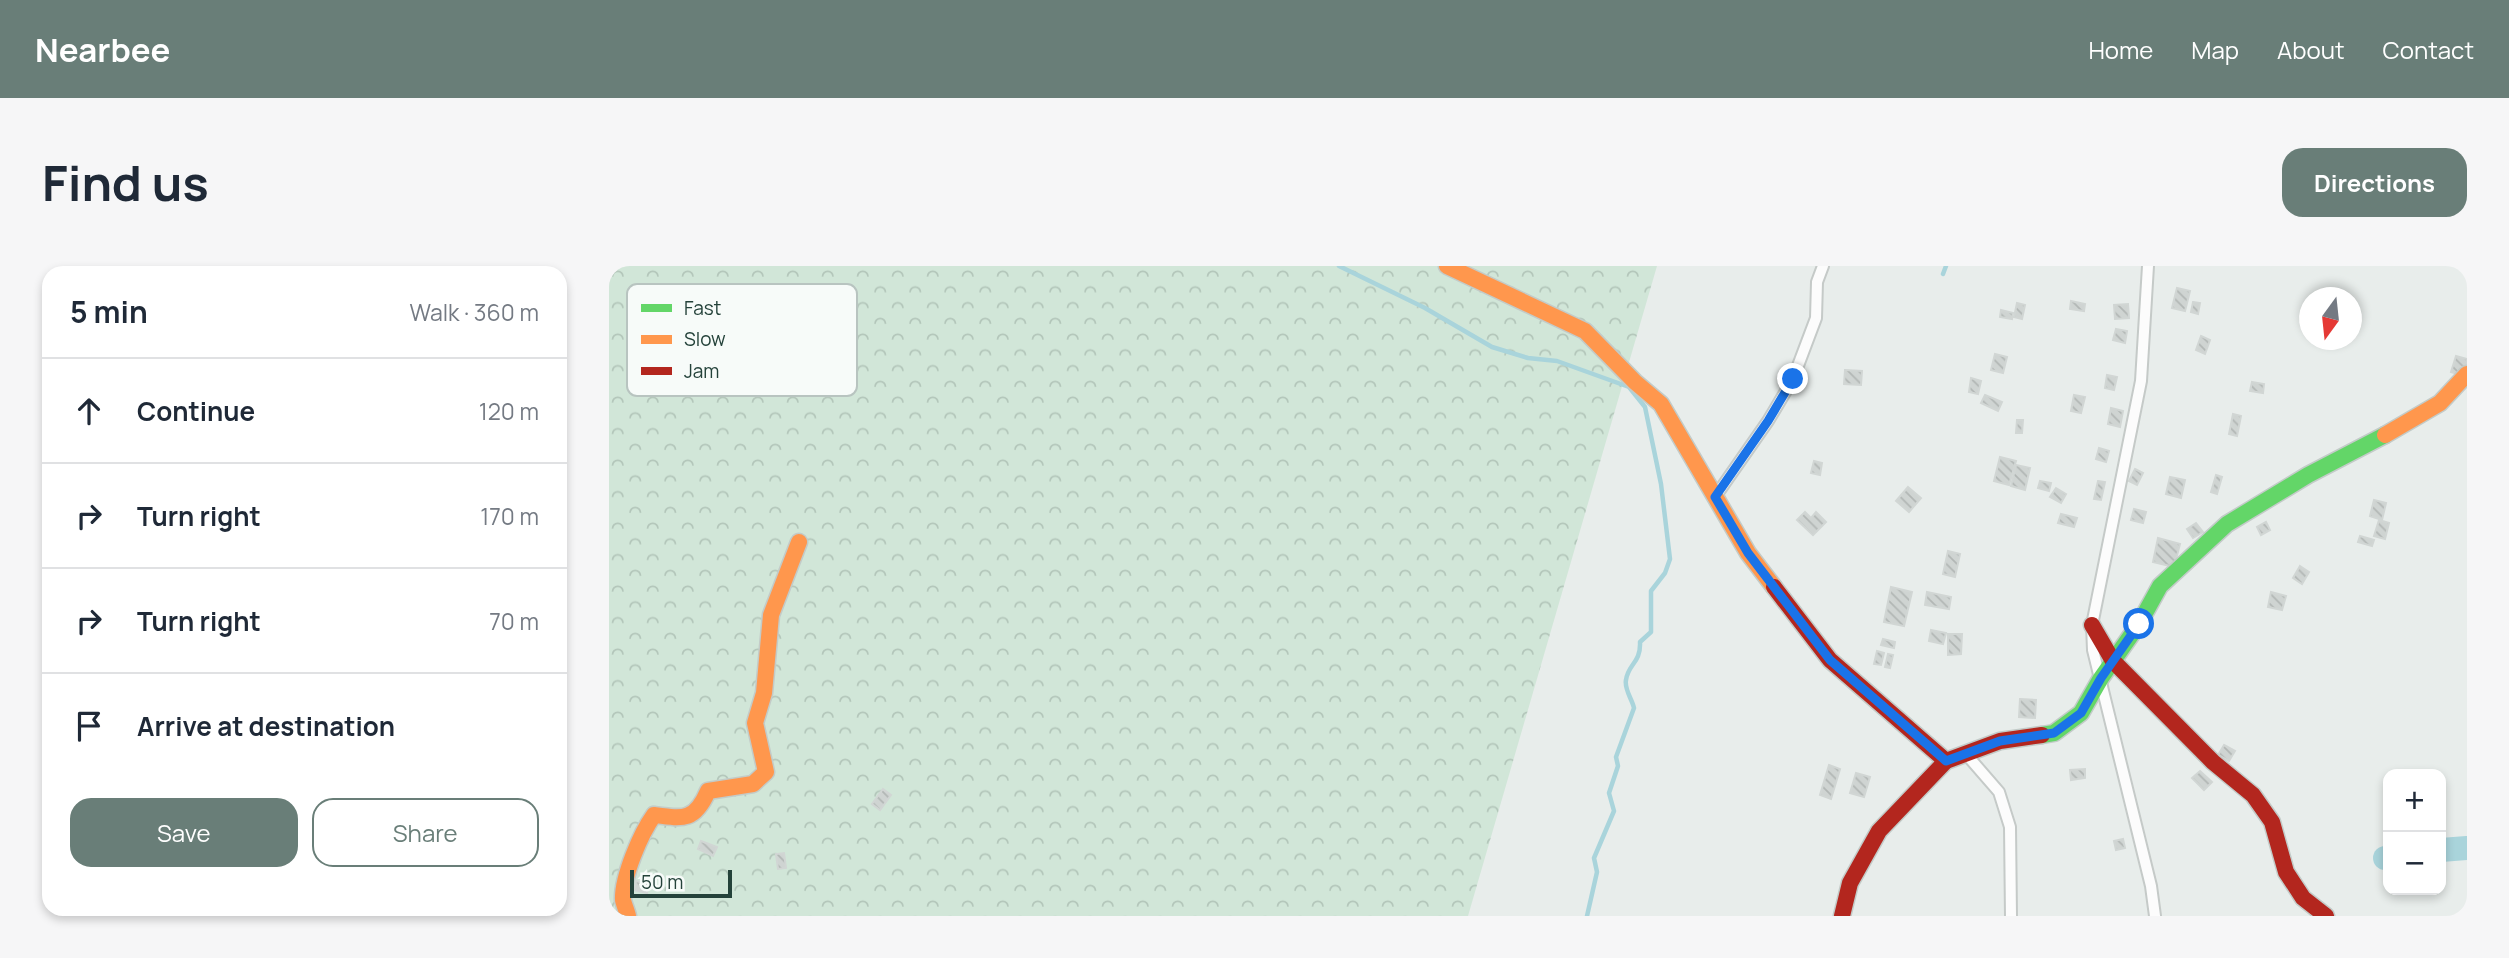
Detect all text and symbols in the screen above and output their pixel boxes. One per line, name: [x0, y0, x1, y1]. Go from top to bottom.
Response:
text: Nearbee: [35, 27, 170, 72]
text: Home: [2088, 33, 2153, 66]
text: Map: [2191, 33, 2239, 66]
text: About: [2277, 33, 2345, 66]
text: Contact: [2383, 33, 2474, 66]
button: Directions: [2282, 148, 2467, 217]
text: Find us: [42, 149, 209, 216]
legend: [627, 284, 857, 396]
north arrow: [2299, 287, 2362, 350]
text: 5 min: [70, 291, 148, 332]
text: Fast: [684, 295, 721, 321]
text: Walk · 360 m: [409, 296, 539, 328]
text: Slow: [684, 326, 726, 352]
text: Jam: [684, 358, 719, 384]
route end: [1777, 363, 1808, 394]
icon: ahead: [70, 392, 108, 430]
text: Continue: [137, 393, 255, 429]
text: 120 m: [479, 395, 539, 427]
icon: right: [70, 497, 108, 535]
text: Turn right: [137, 498, 261, 534]
text: 170 m: [480, 500, 539, 532]
icon: right: [70, 602, 108, 640]
text: Turn right: [137, 603, 261, 639]
text: 70 m: [489, 605, 539, 637]
route start: [2123, 608, 2154, 639]
icon: arrive: [70, 707, 108, 745]
text: Arrive at destination: [137, 708, 395, 744]
map controls: [2383, 769, 2446, 895]
button: +: [2383, 769, 2446, 832]
button: Save: [70, 798, 298, 867]
button: Share: [312, 798, 539, 867]
button: −: [2383, 832, 2446, 895]
scale bar: [630, 867, 731, 899]
text: 50 m: [641, 869, 683, 895]

